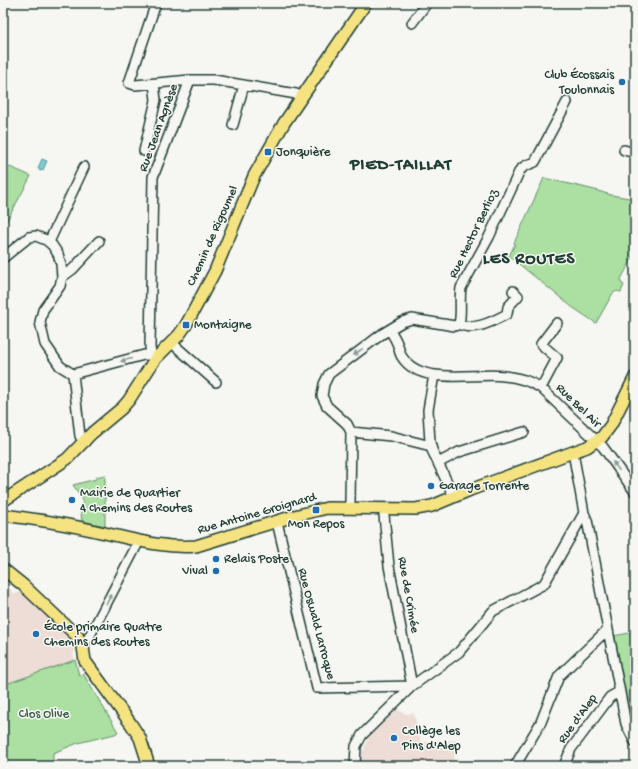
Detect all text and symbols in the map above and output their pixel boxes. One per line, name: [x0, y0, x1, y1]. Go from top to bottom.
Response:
place label: Club Écossais Toulonnais: [544, 67, 615, 98]
marker: Club Écossais Toulonnais: [617, 77, 627, 87]
street label: Rue Jean Agnèse: [136, 82, 182, 174]
place label: Jonquière: [276, 145, 331, 160]
marker: Jonquière: [263, 147, 273, 157]
district label: PIED-TAILLAT: [349, 156, 453, 176]
street label: Chemin de Rigoumel: [184, 183, 242, 288]
street label: Rue Hector Berlioz: [446, 186, 503, 281]
district label: LES ROUTES: [483, 250, 575, 270]
place label: Montaigne: [194, 318, 252, 333]
marker: Montaigne: [181, 320, 191, 330]
one-way arrow: [353, 348, 363, 356]
one-way arrow: [119, 357, 131, 363]
street label: Rue Bel Air: [552, 381, 605, 432]
one-way arrow: [612, 461, 620, 471]
place label: Garage Torrente: [439, 479, 530, 494]
marker: Garage Torrente: [426, 481, 436, 491]
place label: Mairie de Quartier 4 chemins des Routes: [80, 486, 193, 516]
street label: Rue Antoine Groignard: [196, 489, 319, 538]
marker: Mairie de Quartier 4 chemins des Routes: [67, 495, 77, 505]
marker: Mon Repos: [311, 505, 321, 515]
place label: Mon Repos: [288, 517, 345, 532]
place label: Relais Poste: [224, 552, 289, 567]
marker: Relais Poste: [211, 554, 221, 564]
street label: Rue de Crimée: [394, 556, 422, 635]
place label: Vival: [181, 564, 208, 579]
marker: Vival: [211, 566, 221, 576]
street label: Rue Oswald Larroque: [294, 567, 338, 682]
one-way arrow: [106, 593, 112, 605]
place label: École primaire Quatre Chemins des Routes: [44, 619, 162, 650]
marker: École primaire Quatre Chemins des Routes: [31, 629, 41, 639]
street label: Rue d'Alep: [555, 691, 601, 747]
park label: Clos Olive: [19, 707, 70, 722]
place label: Collège les Pins d'Alep: [401, 724, 461, 754]
marker: Collège les Pins d'Alep: [389, 733, 399, 743]

